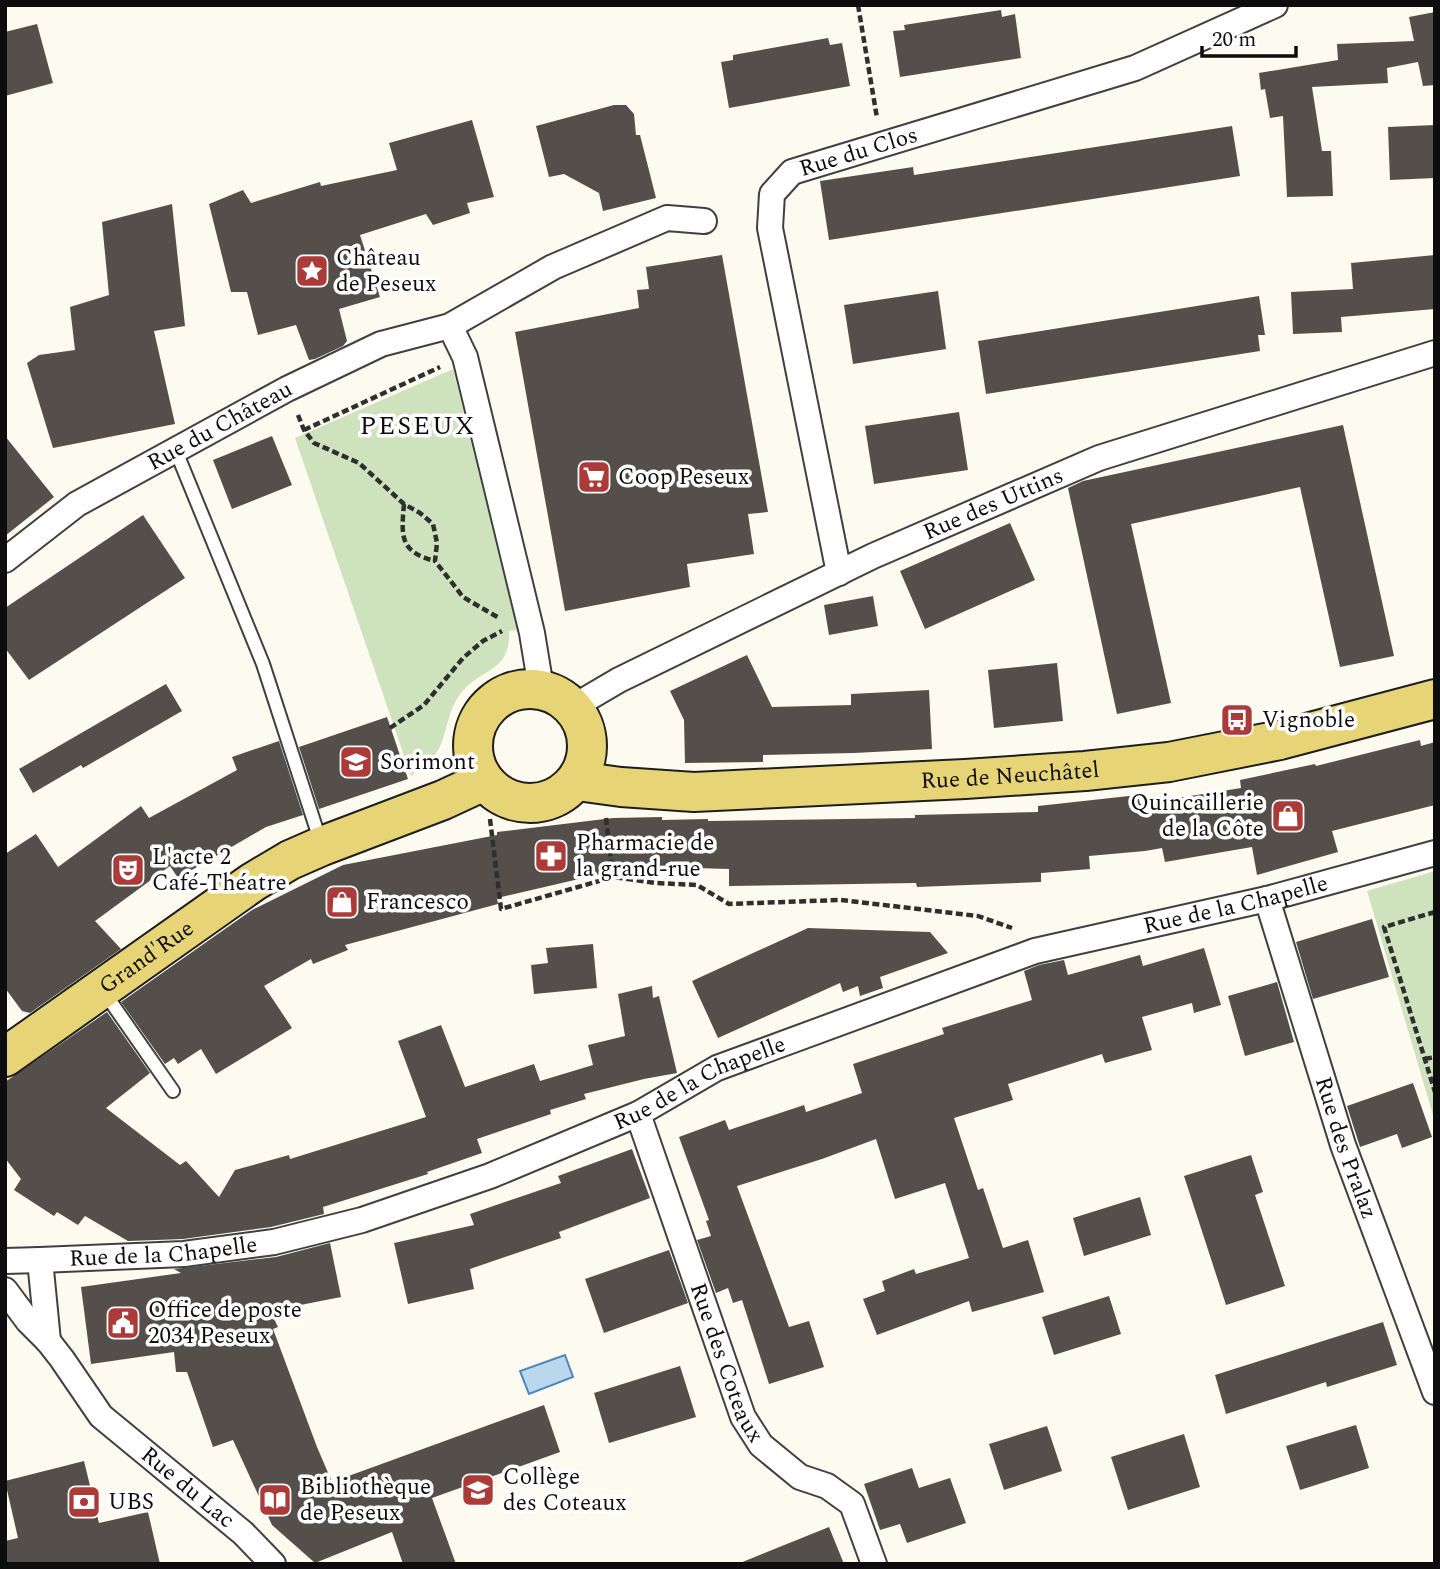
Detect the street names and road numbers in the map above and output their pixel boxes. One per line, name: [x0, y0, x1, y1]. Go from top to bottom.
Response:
street label: Rue du Clos: [795, 117, 922, 186]
street label: Rue du Château: [141, 372, 299, 480]
street label: Rue des Uttins: [917, 458, 1069, 550]
street label: Rue de Neuchâtel: [920, 752, 1101, 799]
street label: Rue de la Chapelle: [1140, 866, 1332, 944]
street label: Grand'Rue: [92, 911, 201, 1003]
street label: Rue de la Chapelle: [608, 1027, 791, 1140]
street label: Rue des Pralaz: [1305, 1072, 1387, 1224]
street label: Rue de la Chapelle: [68, 1227, 260, 1276]
street label: Rue des Coteaux: [680, 1278, 773, 1450]
street label: Rue du Lac: [133, 1438, 242, 1537]

